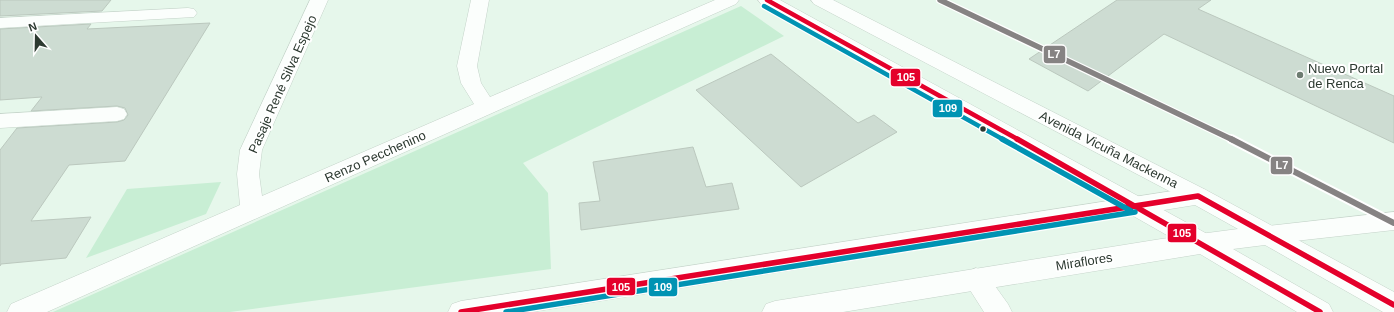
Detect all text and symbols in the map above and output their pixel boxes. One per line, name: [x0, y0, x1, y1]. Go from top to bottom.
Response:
street label: Pasaje René Silva Espejo: [245, 13, 320, 156]
north arrow: [16, 16, 56, 56]
text: N: [27, 20, 38, 34]
line badge: L7: [1043, 45, 1066, 64]
text: L7: [1048, 48, 1060, 60]
place label: Nuevo Portal de Renca: [1308, 61, 1383, 91]
line badge: 105: [890, 68, 921, 87]
marker: Nuevo Portal de Renca: [1295, 70, 1305, 80]
text: 105: [897, 71, 915, 83]
line badge: 109: [932, 99, 963, 118]
text: 109: [939, 102, 957, 114]
street label: Avenida Vicuña Mackenna: [1037, 108, 1181, 191]
unlabelled marker: [978, 124, 988, 134]
street label: Renzo Pecchenino: [322, 127, 428, 186]
line badge: L7: [1270, 156, 1293, 175]
text: L7: [1276, 159, 1288, 171]
line badge: 105: [1167, 223, 1197, 243]
text: 105: [1173, 227, 1191, 239]
street label: Miraflores: [1055, 250, 1114, 273]
line badge: 105: [606, 277, 636, 296]
line badge: 109: [648, 277, 678, 297]
text: 105: [612, 281, 630, 293]
text: 109: [654, 281, 672, 293]

